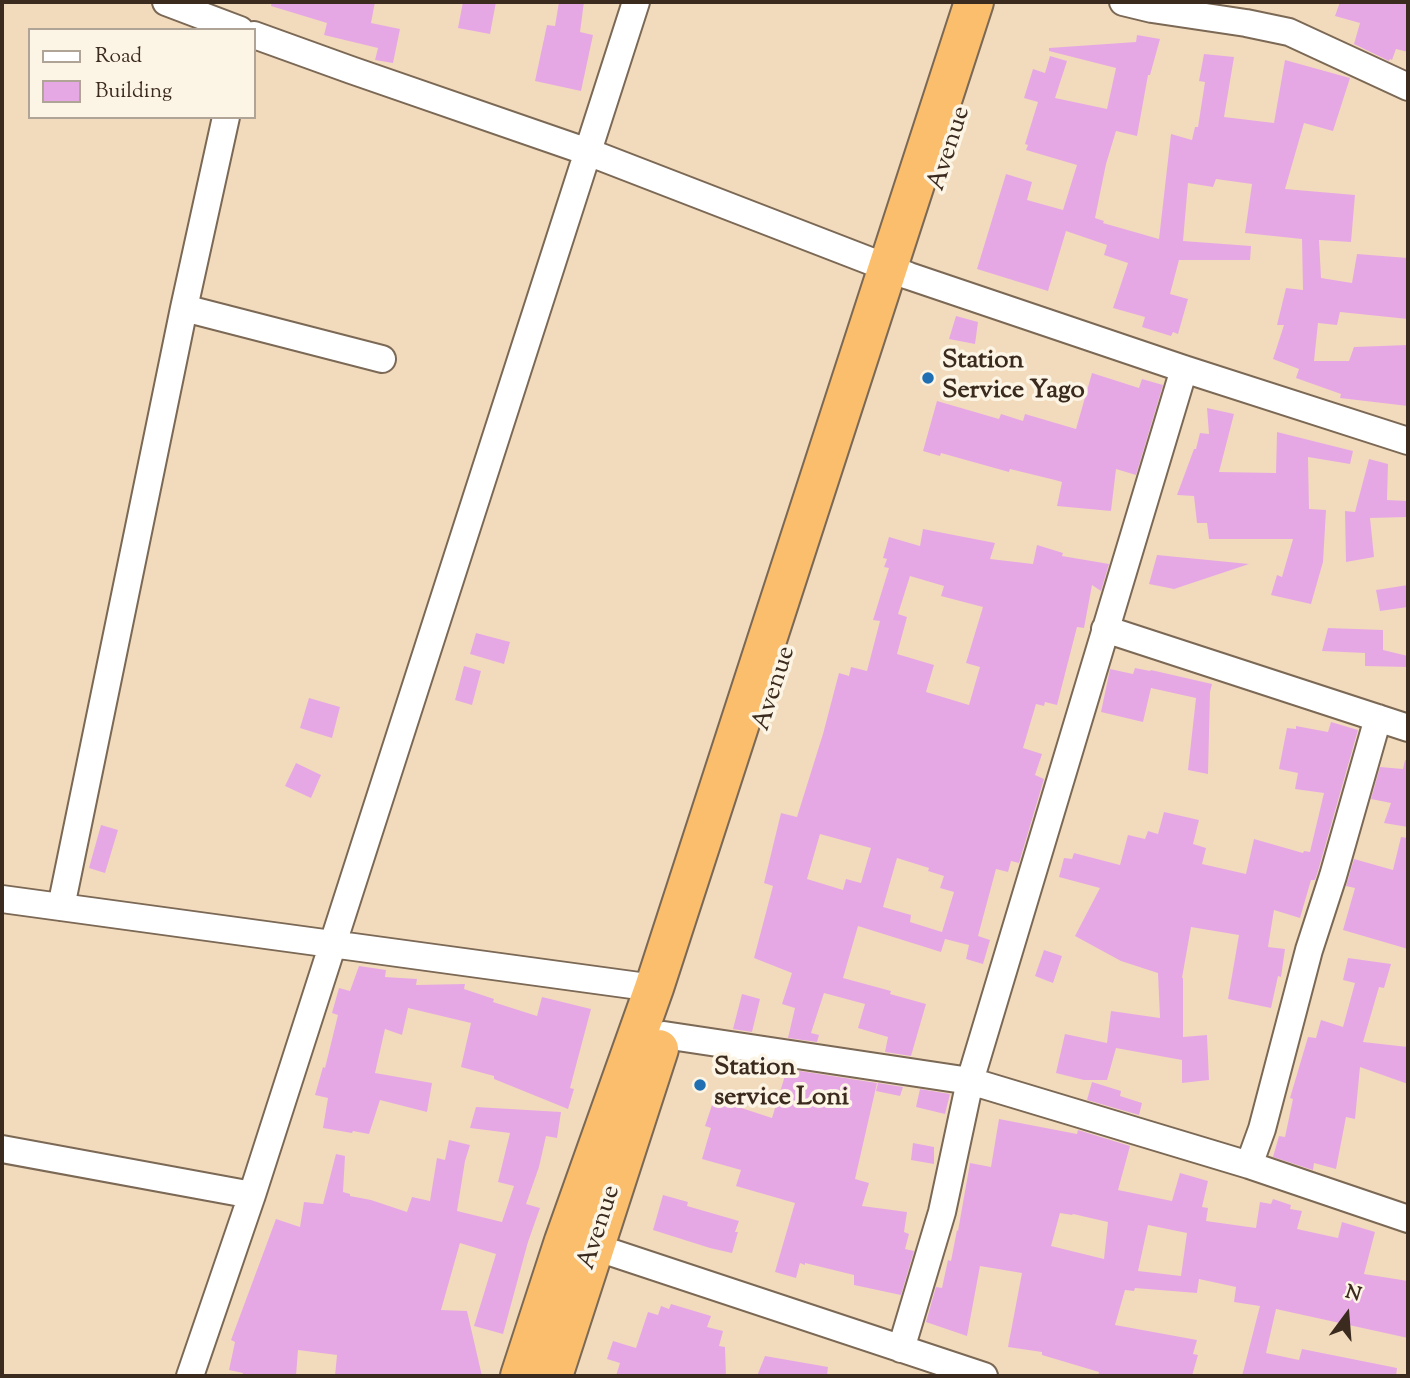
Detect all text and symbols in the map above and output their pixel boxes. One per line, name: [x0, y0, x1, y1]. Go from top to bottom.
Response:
legend: [28, 28, 256, 119]
text: Road: [95, 42, 142, 72]
text: Building: [95, 77, 172, 107]
street label: Avenue: [923, 103, 979, 195]
place label: Station Service Yago: [942, 347, 1085, 408]
marker: Station Service Yago: [920, 370, 936, 386]
street label: Avenue: [748, 643, 804, 735]
place label: Station service Loni: [714, 1054, 849, 1116]
marker: Station service Loni: [692, 1077, 708, 1093]
street label: Avenue: [573, 1182, 629, 1274]
text: N: [1342, 1279, 1364, 1309]
north arrow: [1312, 1280, 1382, 1350]

